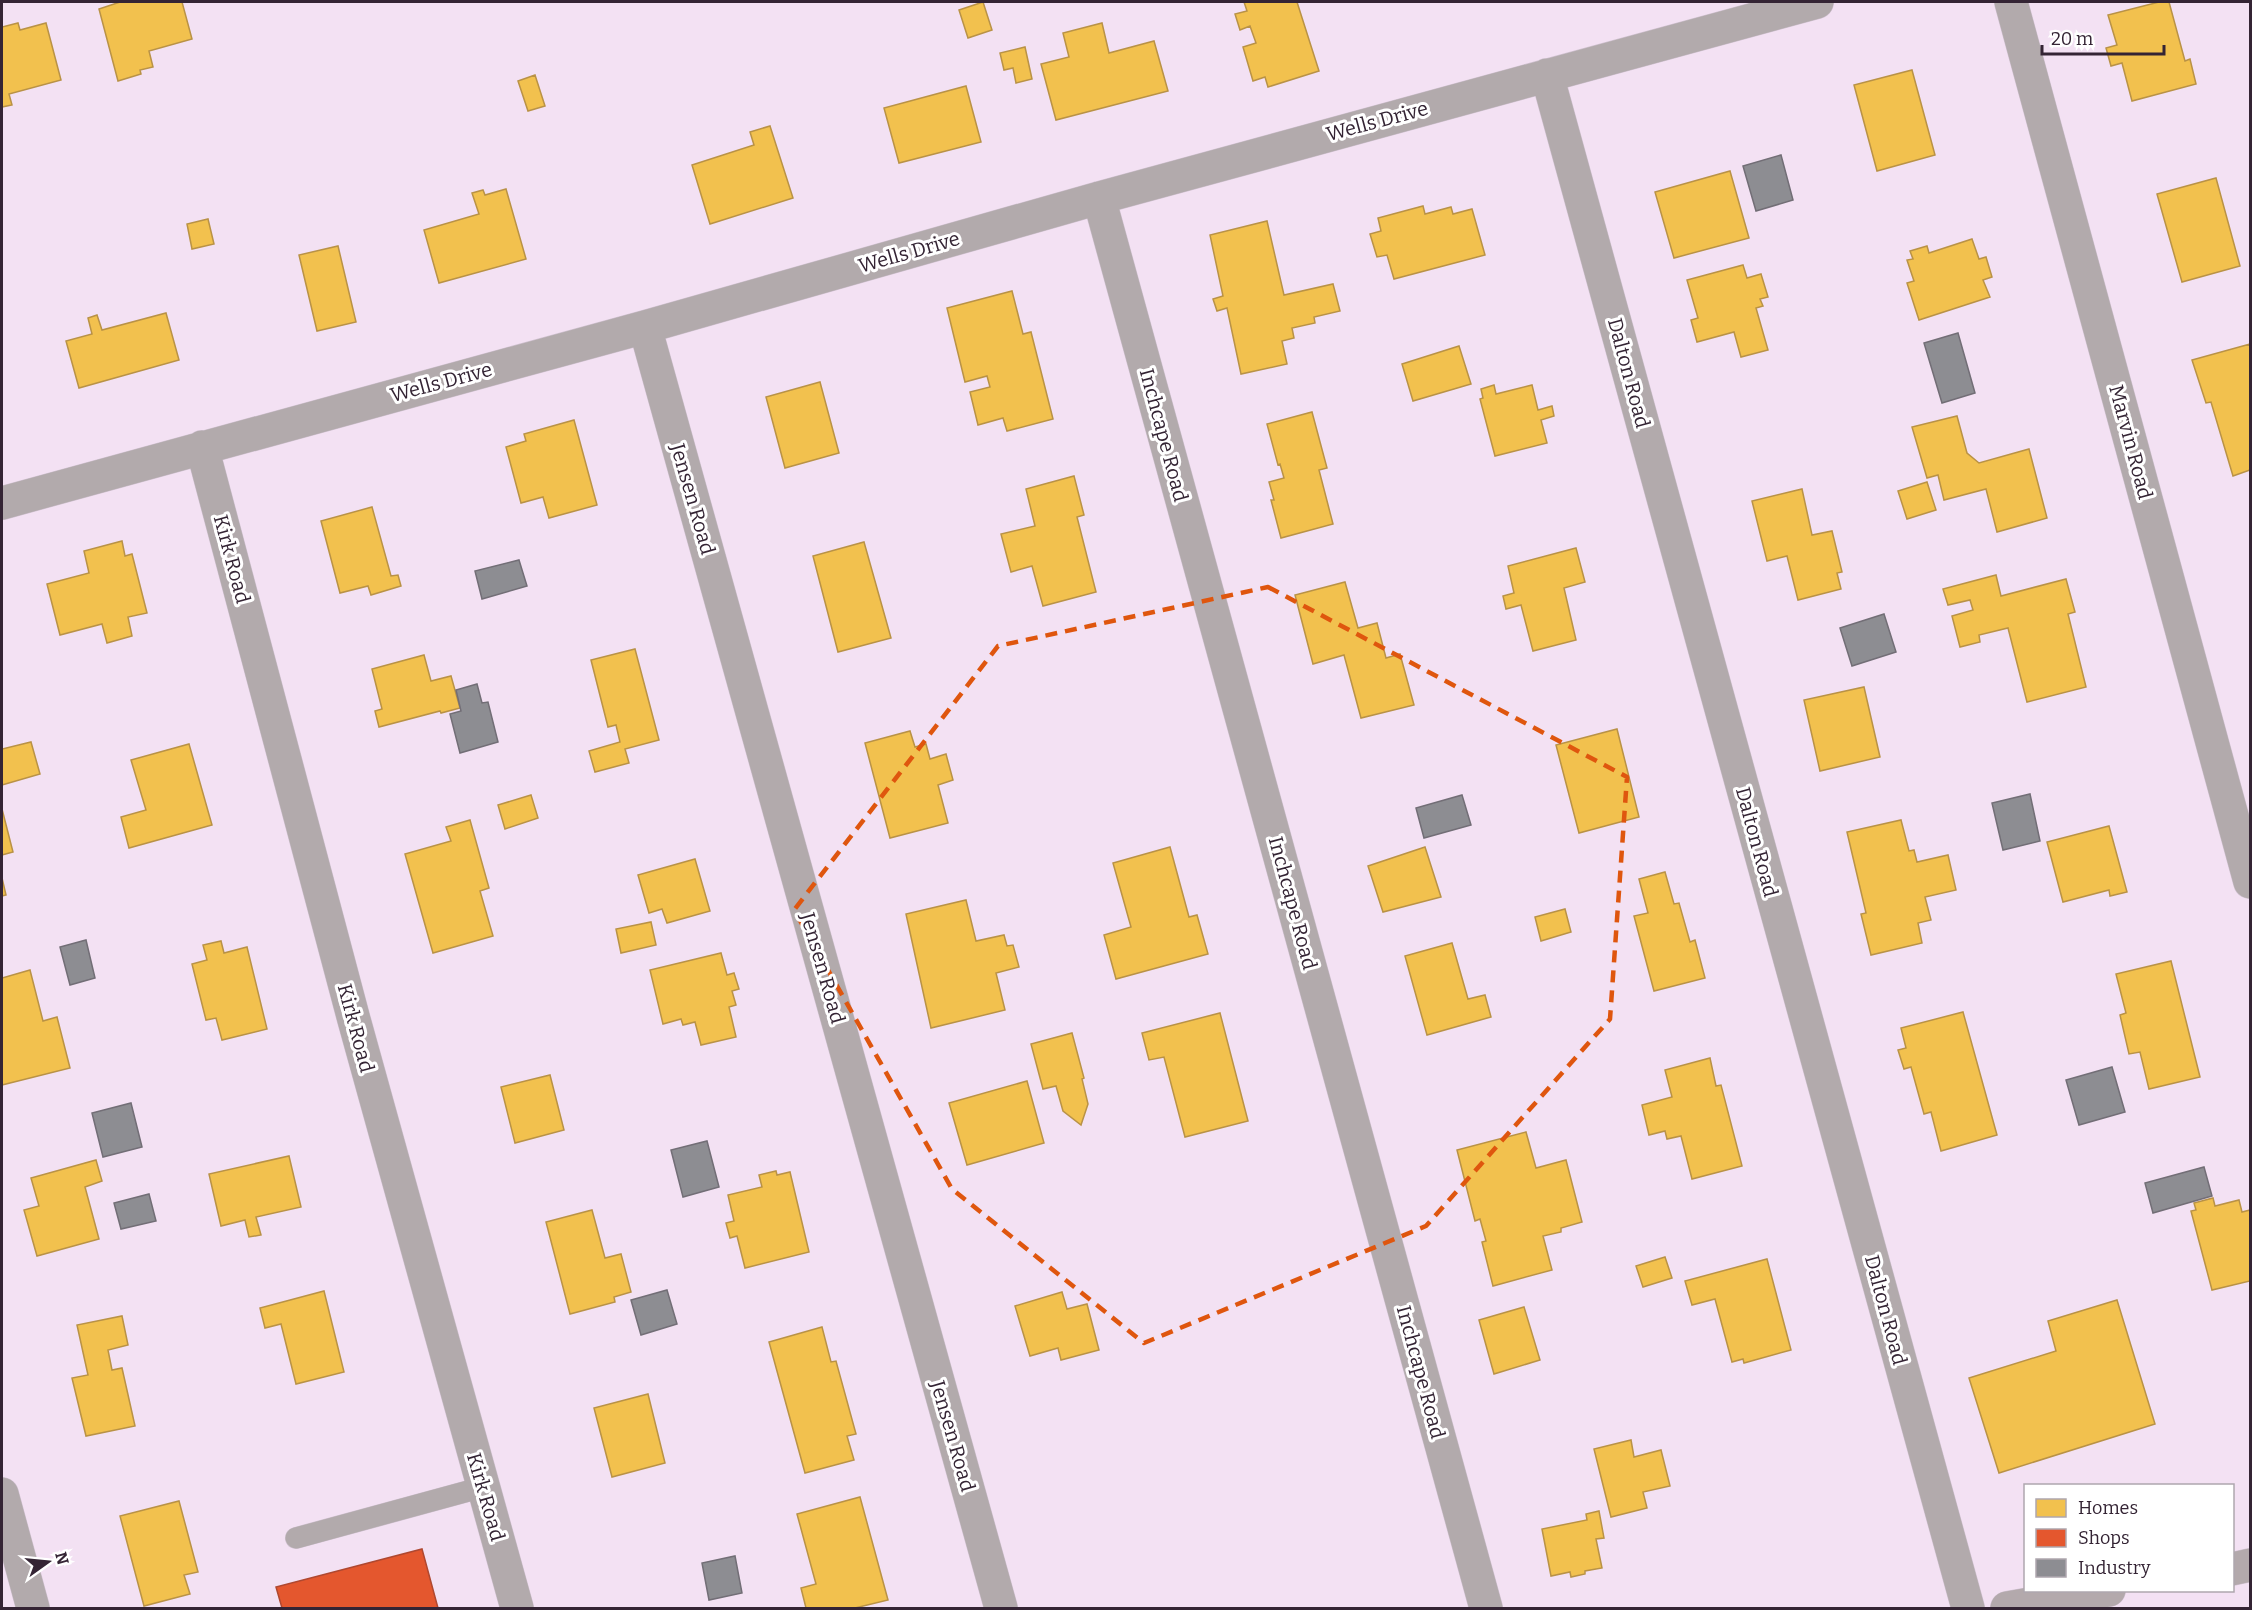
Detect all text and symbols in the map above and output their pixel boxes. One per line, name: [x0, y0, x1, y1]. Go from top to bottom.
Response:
scale bar: [2042, 18, 2164, 56]
text: 20 m: [2051, 28, 2093, 50]
street label: Wells Drive: [1324, 96, 1430, 146]
street label: Wells Drive: [856, 226, 962, 278]
street label: Dalton Road: [1603, 315, 1655, 431]
street label: Wells Drive: [388, 357, 494, 407]
street label: Inchcape Road: [1135, 366, 1193, 504]
street label: Marvin Road: [2104, 382, 2158, 502]
street label: Jensen Road: [665, 440, 720, 557]
street label: Kirk Road: [209, 512, 255, 606]
street label: Dalton Road: [1731, 784, 1783, 900]
street label: Inchcape Road: [1264, 834, 1322, 972]
street label: Jensen Road: [795, 909, 850, 1026]
street label: Kirk Road: [333, 981, 379, 1075]
street label: Dalton Road: [1860, 1252, 1912, 1368]
street label: Inchcape Road: [1392, 1303, 1450, 1441]
street label: Jensen Road: [925, 1377, 980, 1494]
street label: Kirk Road: [462, 1450, 510, 1544]
legend: [2024, 1484, 2234, 1592]
text: Homes: [2078, 1497, 2138, 1519]
text: Shops: [2078, 1527, 2130, 1549]
north arrow: [18, 1532, 78, 1592]
text: N: [51, 1550, 73, 1567]
text: Industry: [2078, 1557, 2151, 1579]

